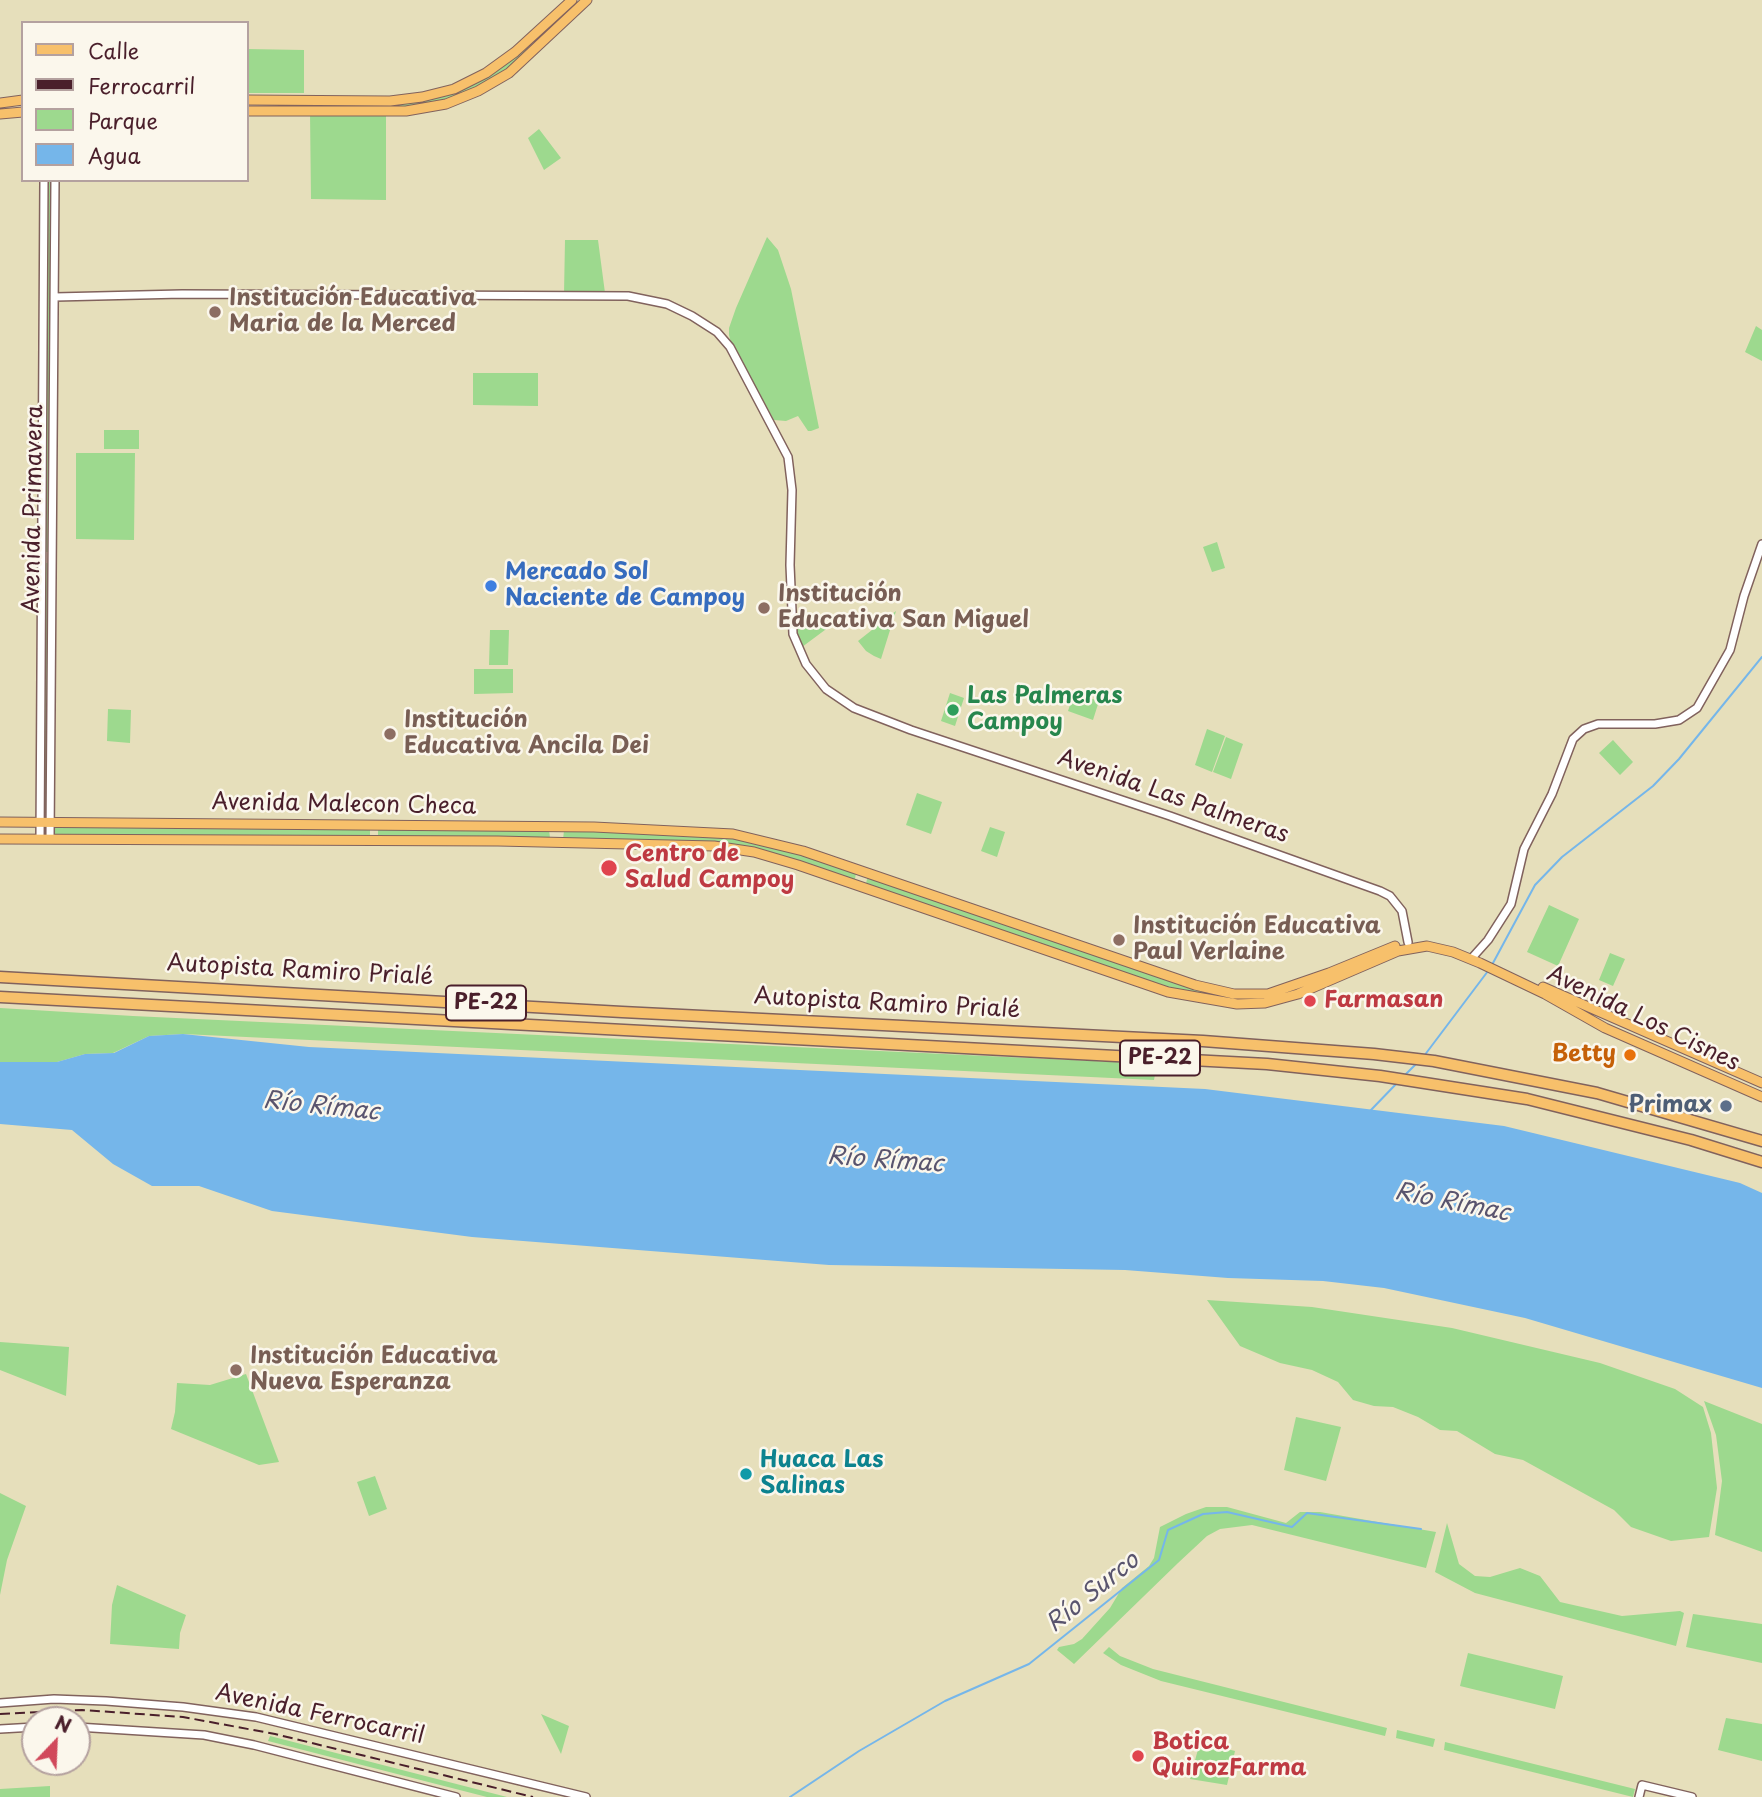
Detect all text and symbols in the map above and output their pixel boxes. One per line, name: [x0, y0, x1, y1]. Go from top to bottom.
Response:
legend: [21, 21, 248, 182]
text: Calle: [88, 34, 139, 66]
text: Ferrocarril: [88, 69, 195, 101]
text: Parque: [88, 104, 158, 136]
text: Agua: [88, 139, 141, 171]
place label: Institución Educativa Maria de la Merced: [229, 285, 477, 339]
marker: Institución Educativa Maria de la Merced: [207, 304, 223, 320]
street label: Avenida Primavera: [18, 404, 50, 614]
place label: Mercado Sol Naciente de Campoy: [505, 559, 745, 613]
marker: Mercado Sol Naciente de Campoy: [483, 578, 499, 594]
place label: Institución Educativa San Miguel: [778, 581, 1029, 635]
marker: Institución Educativa San Miguel: [756, 600, 772, 616]
place label: Las Palmeras Campoy: [967, 683, 1122, 737]
marker: Las Palmeras Campoy: [945, 702, 961, 718]
place label: Institución Educativa Ancila Dei: [404, 707, 649, 761]
marker: Institución Educativa Ancila Dei: [382, 726, 398, 742]
street label: Avenida Las Palmeras: [1054, 744, 1292, 850]
street label: Avenida Malecon Checa: [211, 789, 477, 821]
place label: Centro de Salud Campoy: [625, 841, 794, 895]
marker: Centro de Salud Campoy: [599, 858, 619, 878]
place label: Institución Educativa Paul Verlaine: [1133, 913, 1381, 967]
marker: Institución Educativa Paul Verlaine: [1111, 932, 1127, 948]
street label: Autopista Ramiro Prialé: [166, 950, 434, 992]
street label: Avenida Los Cisnes: [1542, 960, 1744, 1078]
street label: Autopista Ramiro Prialé: [753, 983, 1021, 1025]
road number: PE-22: [446, 986, 526, 1020]
place label: Farmasan: [1324, 987, 1443, 1015]
marker: Farmasan: [1302, 993, 1318, 1009]
road number: PE-22: [1120, 1040, 1200, 1076]
place label: Betty: [1552, 1041, 1616, 1069]
marker: Betty: [1622, 1047, 1638, 1063]
water label: Río Rímac: [262, 1087, 380, 1127]
place label: Primax: [1629, 1092, 1712, 1120]
marker: Primax: [1718, 1098, 1734, 1114]
water label: Río Rímac: [826, 1143, 944, 1179]
water label: Río Rímac: [1392, 1178, 1512, 1228]
place label: Institución Educativa Nueva Esperanza: [250, 1343, 498, 1397]
marker: Institución Educativa Nueva Esperanza: [228, 1362, 244, 1378]
place label: Huaca Las Salinas: [760, 1447, 883, 1501]
marker: Huaca Las Salinas: [738, 1466, 754, 1482]
water label: Río Surco: [1041, 1547, 1145, 1639]
street label: Avenida Ferrocarril: [213, 1679, 427, 1751]
north arrow: [21, 1706, 91, 1776]
text: N: [51, 1708, 76, 1739]
place label: Botica QuirozFarma: [1152, 1729, 1307, 1783]
marker: Botica QuirozFarma: [1130, 1748, 1146, 1764]

